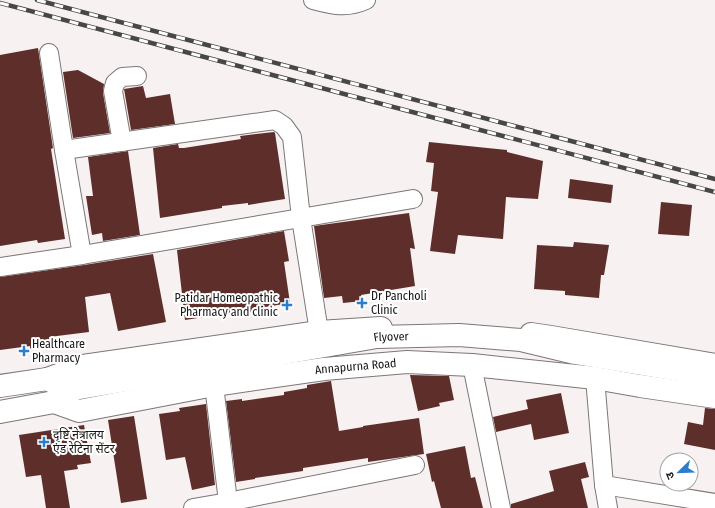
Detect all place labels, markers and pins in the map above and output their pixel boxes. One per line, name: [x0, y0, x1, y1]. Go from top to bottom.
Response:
place label: Dr Pancholi Clinic: [371, 289, 427, 317]
place label: Patidar Homeopathic Pharmacy and clinic: [175, 291, 278, 319]
marker: Dr Pancholi Clinic: [356, 297, 368, 309]
marker: Patidar Homeopathic Pharmacy and clinic: [281, 299, 293, 311]
place label: Healthcare Pharmacy: [32, 337, 85, 365]
marker: Healthcare Pharmacy: [19, 346, 29, 356]
place label: दृष्टि नेत्रालय एंड रेटिना सेंटर: [53, 427, 116, 456]
marker: दृष्टि नेत्रालय एंड रेटिना सेंटर: [38, 436, 50, 448]

